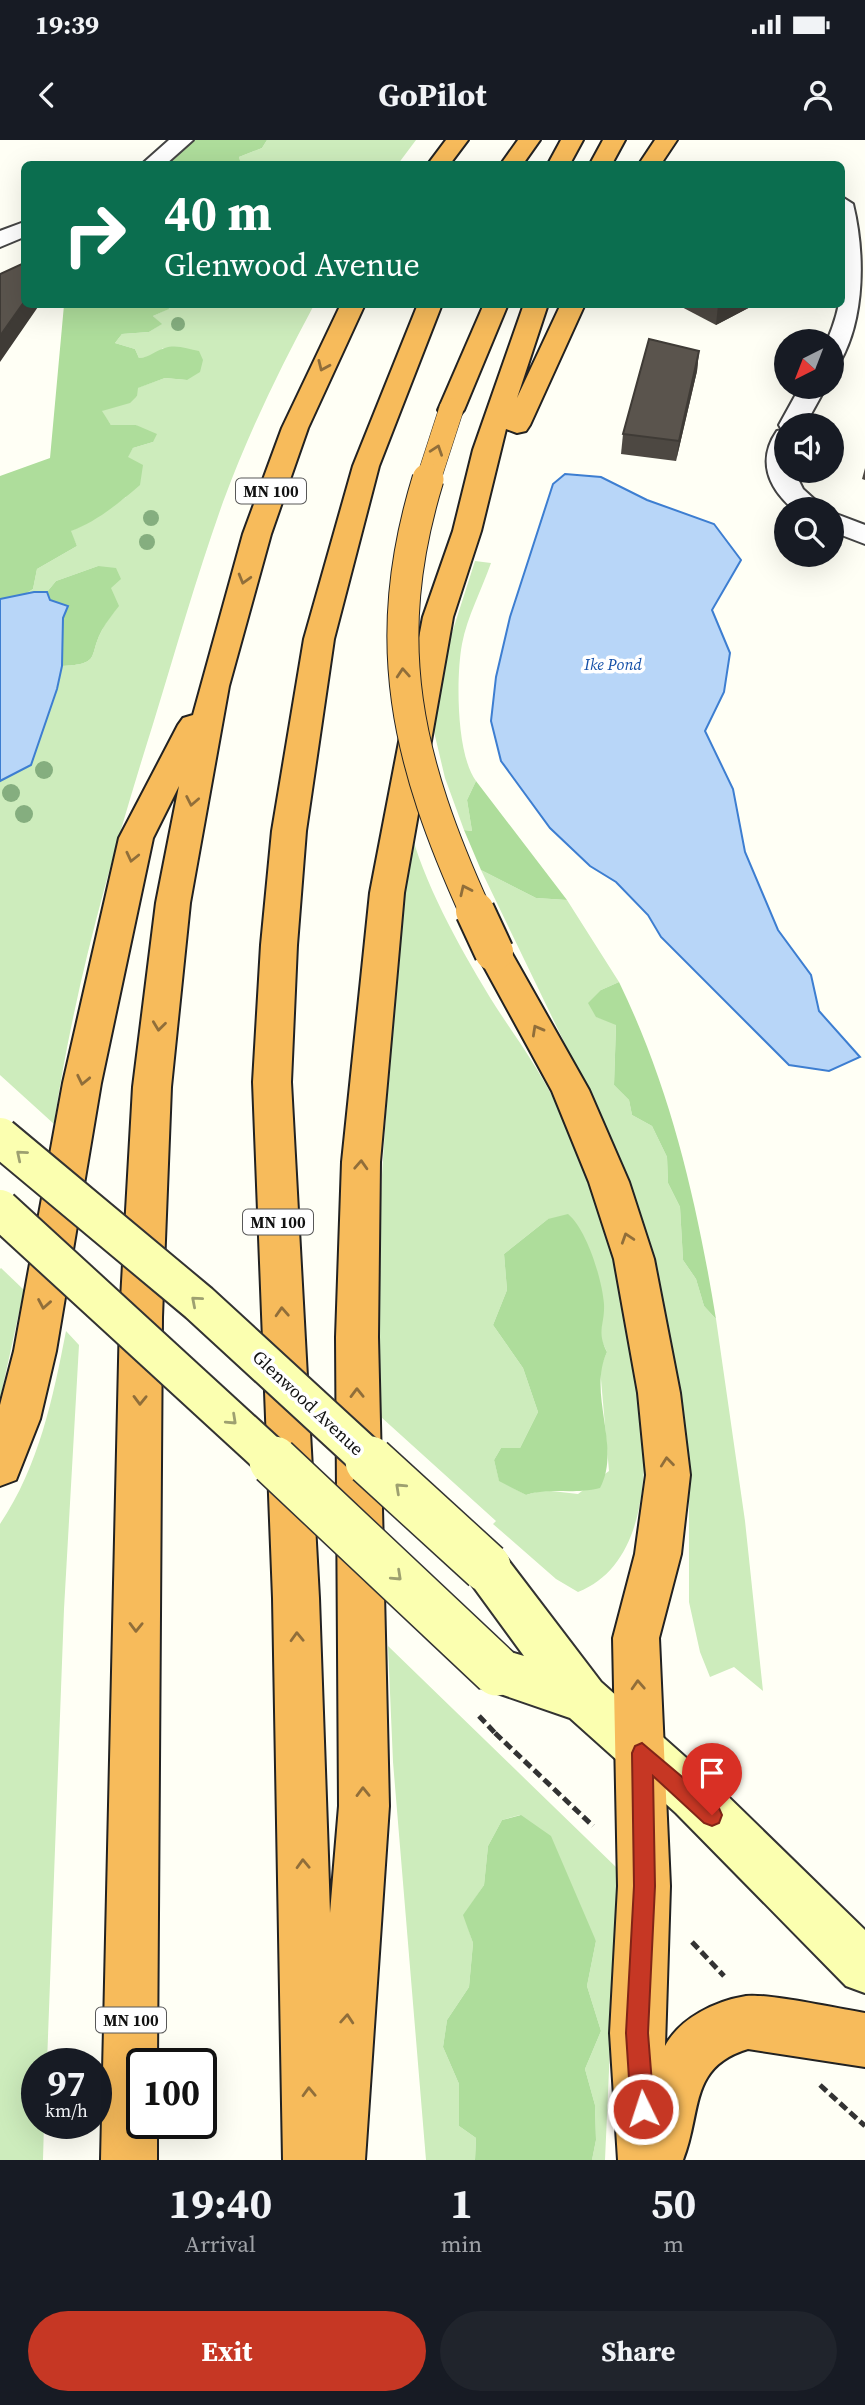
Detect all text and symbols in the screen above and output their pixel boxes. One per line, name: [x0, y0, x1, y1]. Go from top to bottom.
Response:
text: 19:39: [35, 7, 99, 43]
text: GoPilot: [378, 73, 487, 117]
icon: back: [28, 76, 66, 114]
icon: person: [799, 76, 837, 114]
text: 40 m: [164, 179, 272, 246]
icon: right: [49, 189, 140, 280]
text: Glenwood Avenue: [164, 243, 420, 287]
north arrow: [774, 329, 844, 399]
map controls: [774, 329, 844, 567]
one-way arrow: [317, 359, 331, 371]
button: sound: [774, 413, 844, 483]
one-way arrow: [429, 444, 443, 456]
road number: MN 100: [236, 478, 306, 504]
button: search: [774, 497, 844, 567]
one-way arrow: [238, 573, 253, 585]
water label: Ike Pond: [583, 653, 642, 675]
one-way arrow: [396, 667, 411, 678]
one-way arrow: [185, 795, 200, 807]
one-way arrow: [125, 851, 140, 863]
one-way arrow: [459, 885, 473, 897]
one-way arrow: [151, 1020, 166, 1032]
one-way arrow: [532, 1024, 545, 1037]
one-way arrow: [76, 1074, 91, 1086]
one-way arrow: [16, 1151, 29, 1163]
one-way arrow: [354, 1160, 369, 1171]
road number: MN 100: [243, 1210, 313, 1234]
one-way arrow: [621, 1232, 635, 1245]
one-way arrow: [191, 1297, 204, 1309]
one-way arrow: [37, 1298, 52, 1310]
one-way arrow: [275, 1306, 290, 1317]
street label: Glenwood Avenue: [247, 1344, 369, 1461]
one-way arrow: [350, 1387, 365, 1398]
one-way arrow: [132, 1395, 148, 1406]
one-way arrow: [224, 1412, 237, 1425]
one-way arrow: [659, 1456, 674, 1467]
one-way arrow: [395, 1483, 408, 1496]
one-way arrow: [389, 1568, 402, 1581]
one-way arrow: [129, 1622, 144, 1633]
one-way arrow: [289, 1631, 304, 1642]
one-way arrow: [631, 1679, 646, 1690]
pin: [682, 1743, 742, 1815]
icon: arrive: [693, 1754, 731, 1792]
one-way arrow: [356, 1786, 371, 1797]
one-way arrow: [295, 1859, 311, 1869]
road number: MN 100: [96, 2008, 166, 2032]
one-way arrow: [339, 2013, 354, 2024]
speed limit sign: 100: [126, 2048, 217, 2139]
text: 97: [48, 2060, 85, 2108]
position arrow: [606, 2072, 680, 2146]
one-way arrow: [301, 2086, 317, 2097]
text: km/h: [45, 2098, 88, 2123]
text: 19:40: [169, 2174, 272, 2232]
text: 1: [450, 2174, 473, 2232]
text: 50: [651, 2174, 696, 2232]
text: Arrival: [185, 2228, 256, 2260]
text: min: [441, 2228, 482, 2260]
text: m: [663, 2228, 684, 2260]
button: Exit: [28, 2311, 426, 2391]
button: Share: [440, 2311, 837, 2391]

